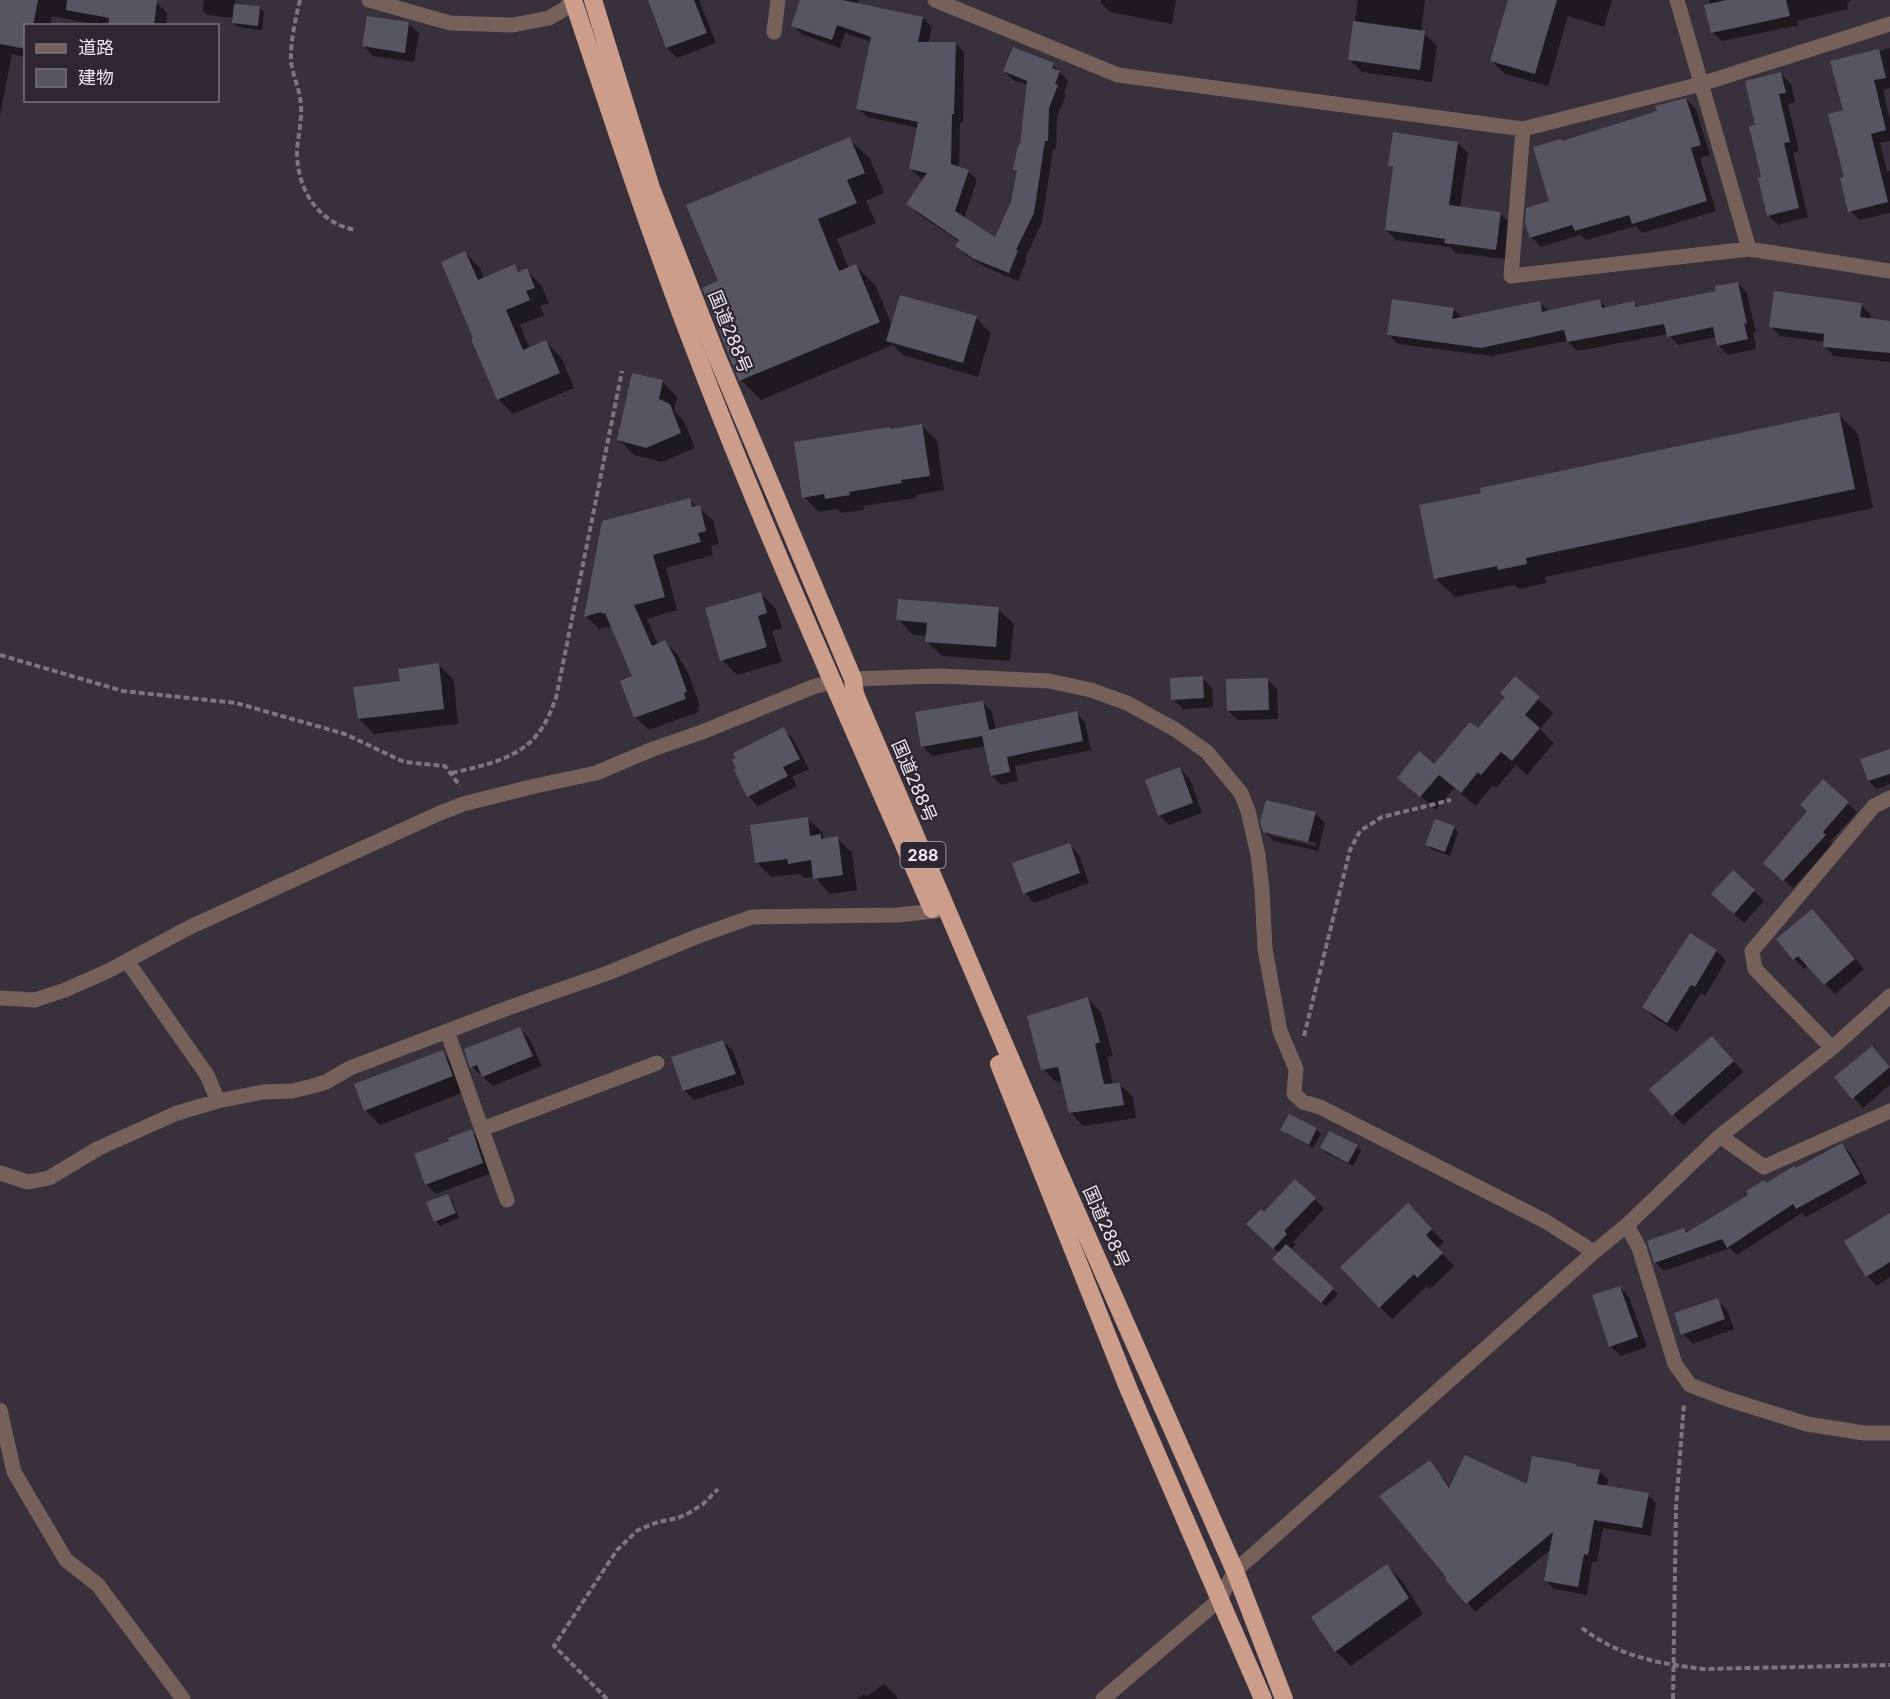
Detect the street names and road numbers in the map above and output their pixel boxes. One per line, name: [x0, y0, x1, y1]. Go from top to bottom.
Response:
street label: 国道288号: [704, 287, 757, 376]
street label: 国道288号: [888, 737, 941, 825]
road number: 288: [900, 842, 946, 868]
street label: 国道288号: [1079, 1183, 1134, 1271]

